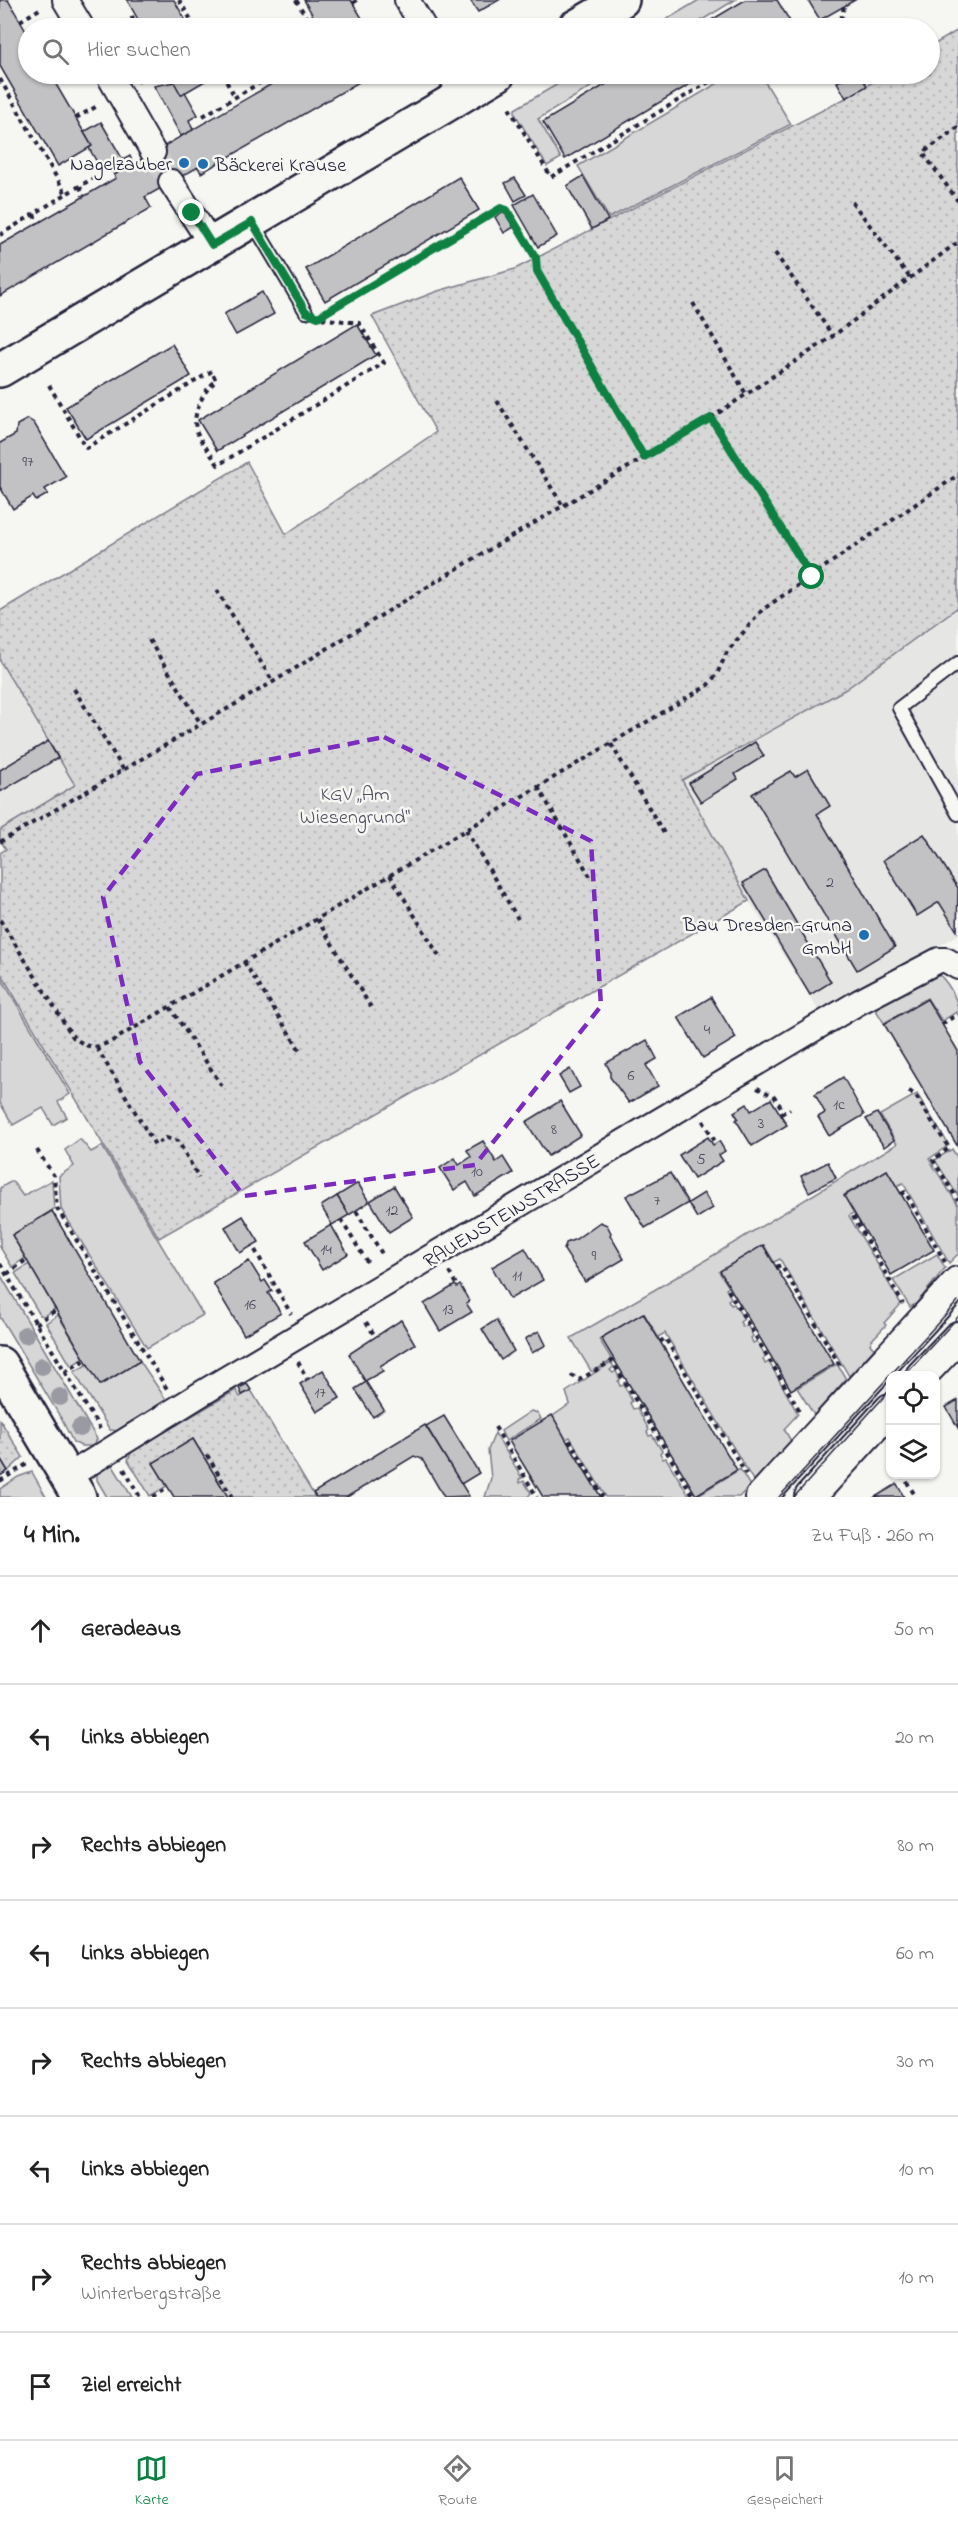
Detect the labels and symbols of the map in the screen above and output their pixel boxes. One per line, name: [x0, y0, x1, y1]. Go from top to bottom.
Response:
place label: Nagelzauber: [70, 151, 173, 181]
place label: Bäckerei Krause: [214, 152, 346, 181]
marker: Nagelzauber: [177, 156, 191, 170]
marker: Bäckerei Krause: [196, 157, 210, 171]
route end: [178, 199, 204, 225]
house number: 97: [22, 450, 34, 474]
route start: [798, 563, 824, 589]
park label: KGV „Am Wiesengrund“: [300, 781, 411, 834]
house number: 2: [826, 871, 834, 895]
place label: Bau Dresden-Gruna GmbH: [682, 912, 852, 964]
marker: Bau Dresden-Gruna GmbH: [857, 928, 871, 942]
house number: 4: [704, 1018, 711, 1042]
house number: 6: [627, 1064, 635, 1088]
house number: 1c: [833, 1093, 846, 1117]
house number: 3: [758, 1112, 764, 1136]
house number: 8: [551, 1118, 557, 1142]
street label: RAUENSTEINSTRASSE: [418, 1148, 606, 1277]
house number: 5: [696, 1148, 706, 1172]
house number: 10: [471, 1160, 483, 1184]
house number: 7: [654, 1189, 661, 1213]
house number: 12: [385, 1199, 399, 1223]
house number: 14: [320, 1238, 332, 1262]
house number: 9: [592, 1244, 597, 1268]
house number: 11: [512, 1264, 522, 1288]
house number: 16: [244, 1293, 256, 1317]
house number: 13: [442, 1298, 454, 1322]
house number: 17: [314, 1381, 326, 1405]

